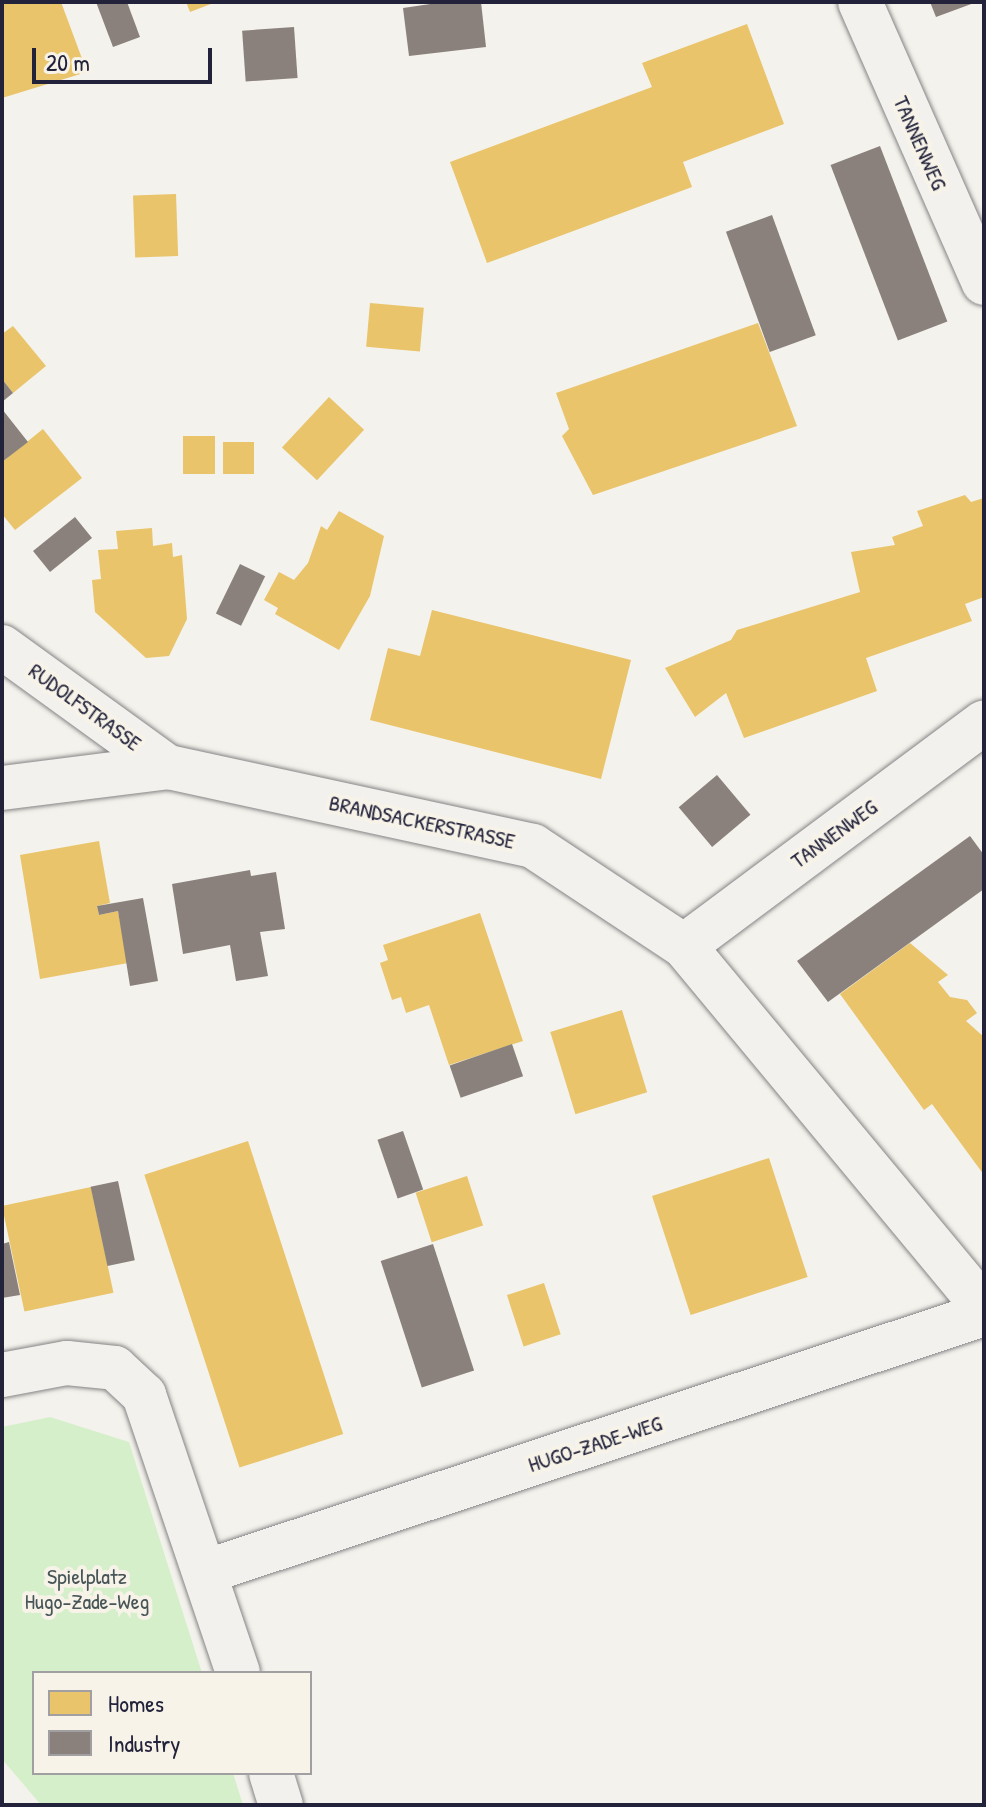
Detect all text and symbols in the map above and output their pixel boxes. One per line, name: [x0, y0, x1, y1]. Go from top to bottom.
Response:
scale bar: [36, 32, 216, 82]
text: 20 m: [46, 46, 90, 78]
street label: TANNENWEG: [888, 92, 952, 194]
street label: RUDOLFSTRASSE: [24, 657, 146, 757]
street label: BRANDSACKERSTRASSE: [327, 789, 517, 855]
street label: TANNENWEG: [786, 794, 882, 874]
street label: HUGO-ZADE-WEG: [525, 1410, 665, 1478]
park label: Spielplatz Hugo-Zade-Weg: [25, 1563, 149, 1614]
legend: [32, 1671, 312, 1775]
text: Homes: [108, 1687, 164, 1719]
text: Industry: [108, 1727, 180, 1759]

